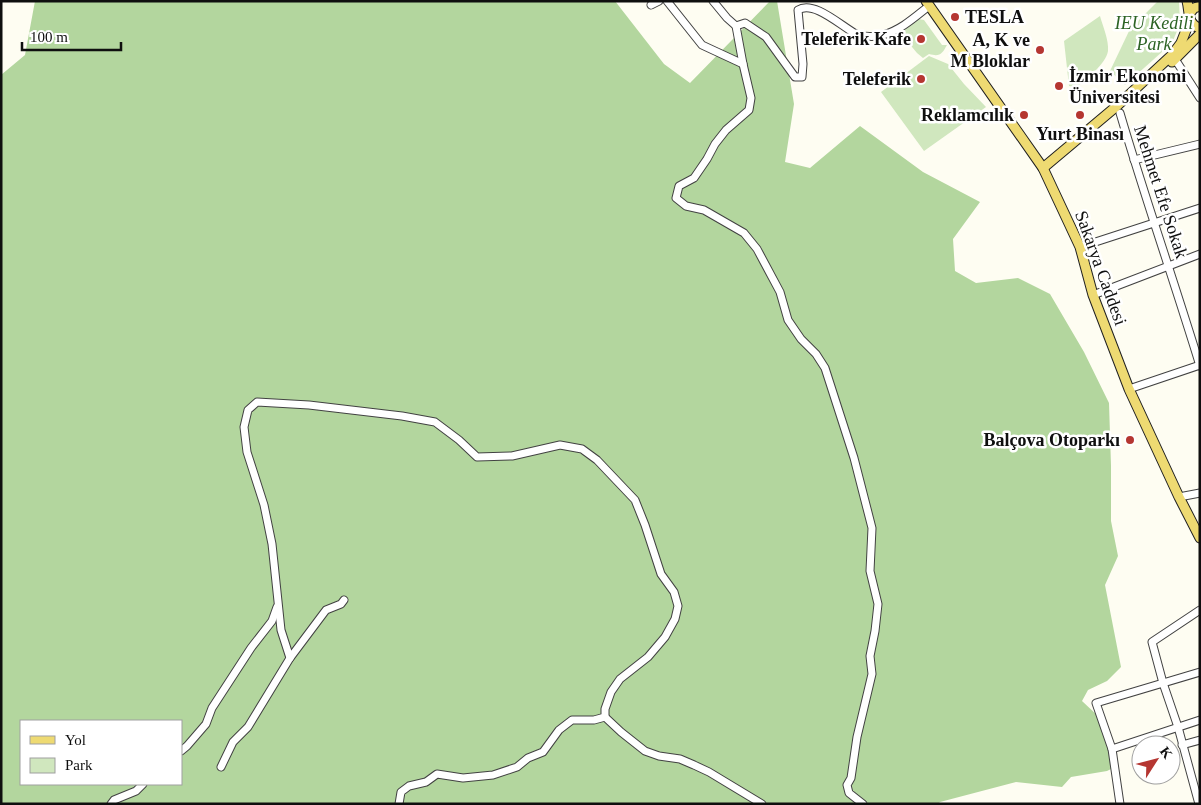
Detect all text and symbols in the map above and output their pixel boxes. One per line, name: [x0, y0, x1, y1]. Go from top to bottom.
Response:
place label: TESLA: [965, 7, 1024, 27]
marker: TESLA: [949, 11, 961, 23]
park label: IEU Kedili Park: [1114, 13, 1193, 54]
scale bar: [22, 20, 121, 52]
text: 100 m: [30, 29, 68, 45]
place label: Teleferik Kafe: [801, 29, 911, 49]
place label: A, K ve M Bloklar: [951, 30, 1030, 71]
marker: Teleferik Kafe: [915, 33, 927, 45]
marker: A, K ve M Bloklar: [1034, 44, 1046, 56]
place label: İzmir Ekonomi Üniversitesi: [1069, 66, 1186, 107]
place label: Teleferik: [843, 69, 911, 89]
marker: Teleferik: [915, 73, 927, 85]
marker: İzmir Ekonomi Üniversitesi: [1053, 80, 1065, 92]
place label: Reklamcılık: [921, 105, 1014, 125]
marker: Reklamcılık: [1018, 109, 1030, 121]
marker: Yurt Binası: [1074, 109, 1086, 121]
street label: Mehmet Efe Sokak: [1130, 123, 1192, 261]
place label: Yurt Binası: [1036, 124, 1124, 144]
street label: Sakarya Caddesi: [1071, 208, 1131, 328]
place label: Balçova Otoparkı: [983, 430, 1120, 450]
marker: Balçova Otoparkı: [1124, 434, 1136, 446]
legend: [20, 720, 182, 785]
text: Yol: [65, 732, 86, 748]
north arrow: [1131, 735, 1181, 785]
text: K: [1157, 744, 1175, 762]
text: Park: [65, 757, 93, 773]

